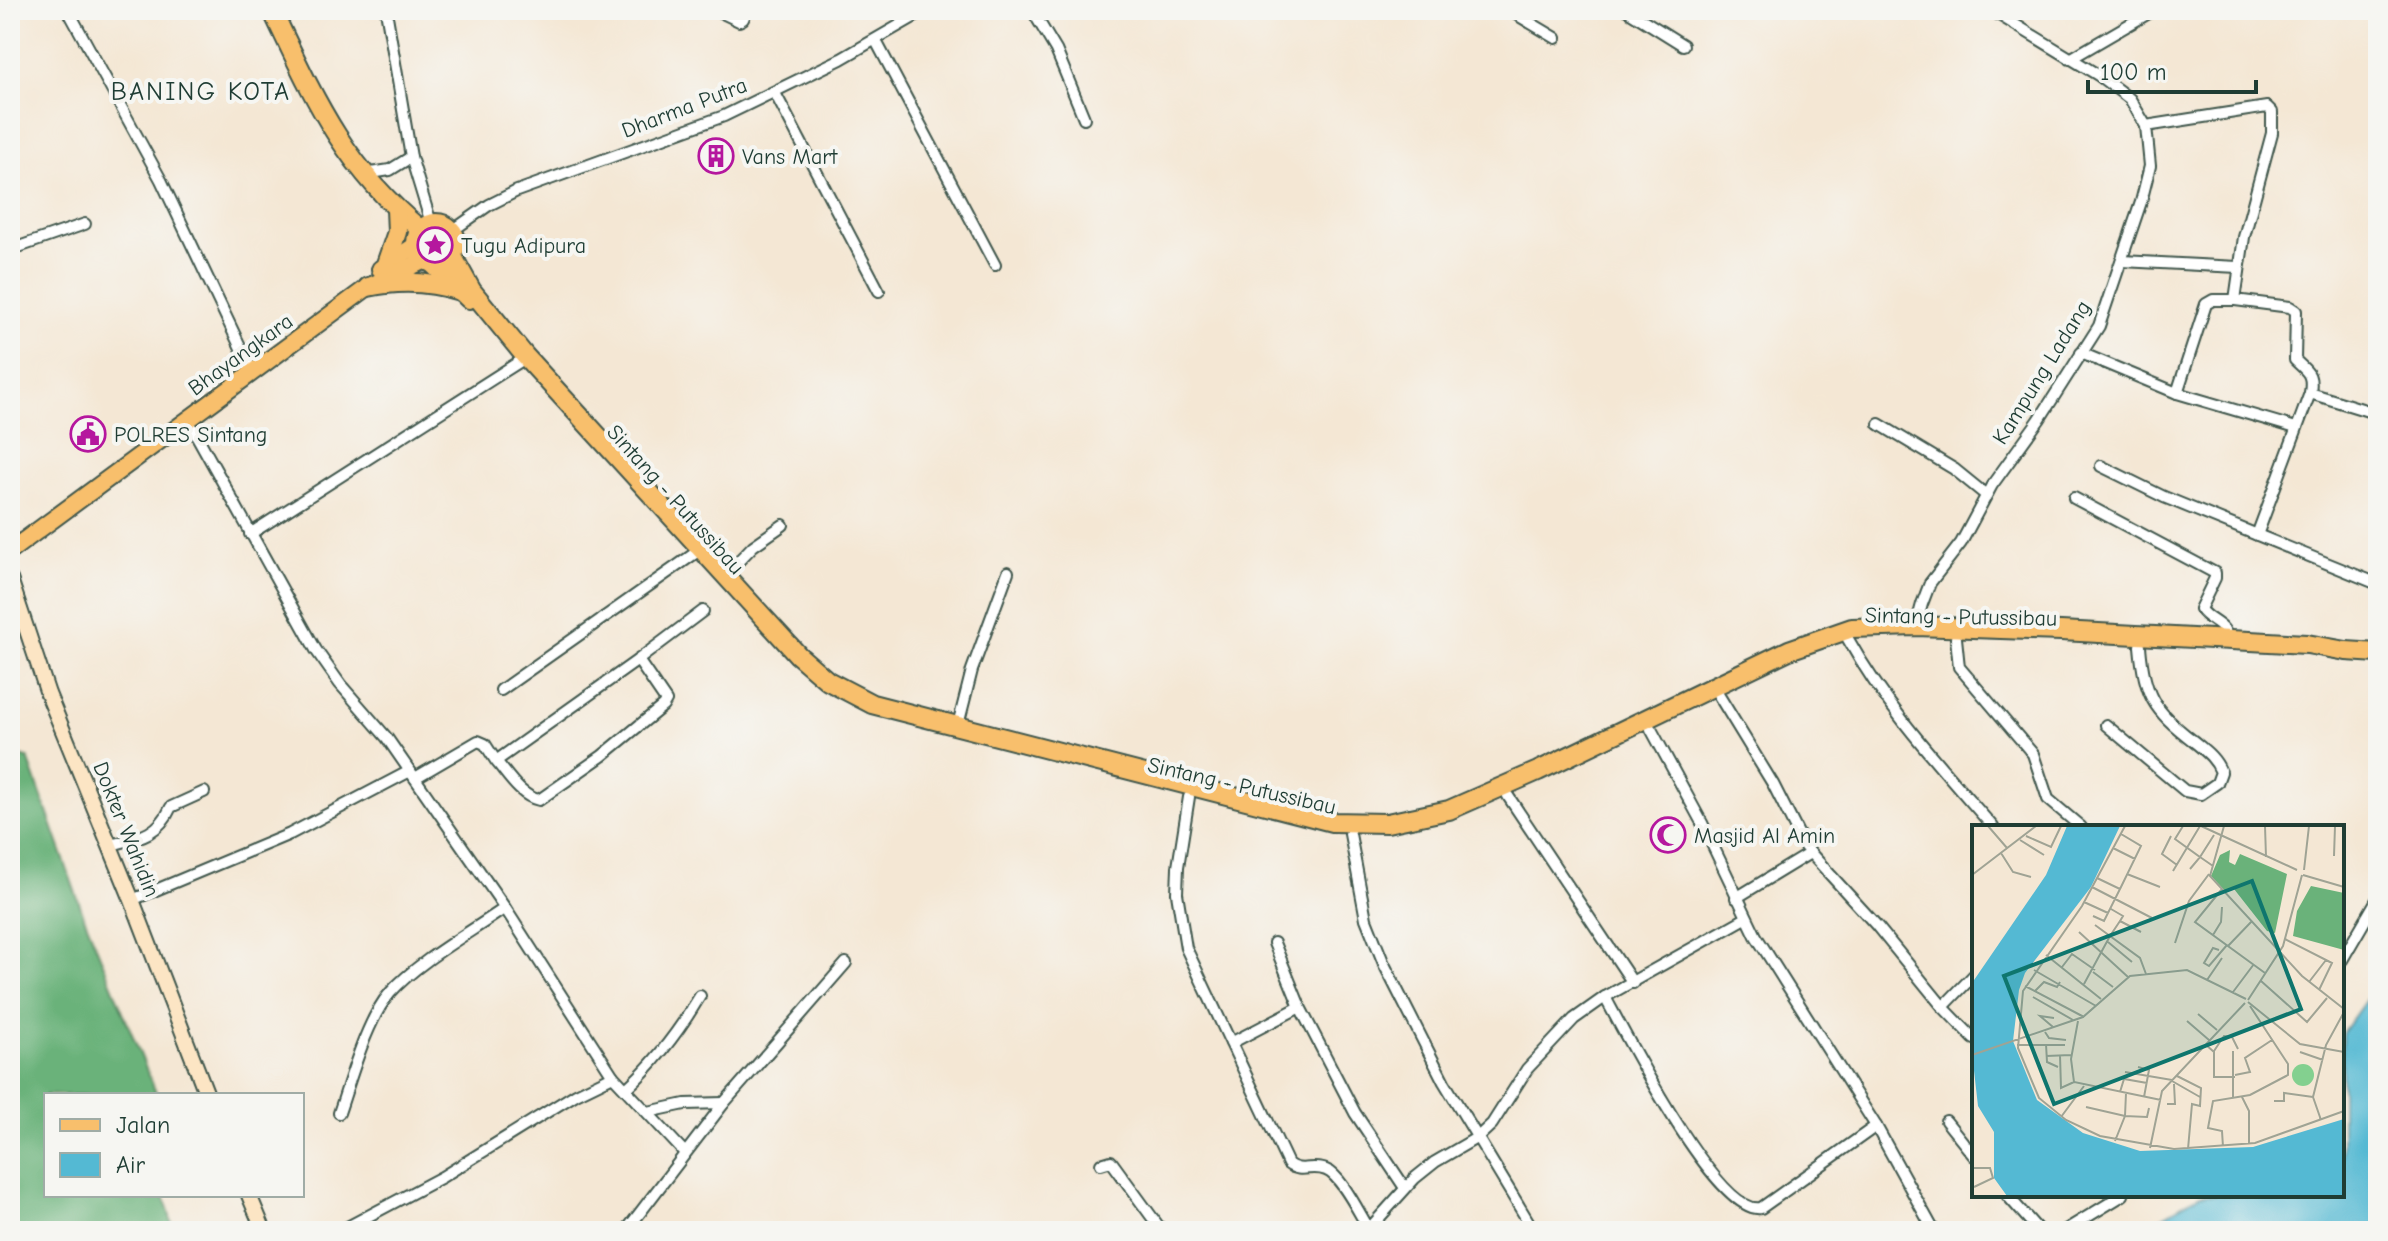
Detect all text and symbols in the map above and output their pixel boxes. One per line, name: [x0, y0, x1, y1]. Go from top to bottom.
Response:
scale bar: [2088, 44, 2256, 94]
text: 100 m: [2100, 58, 2167, 86]
street label: Dharma Putra: [618, 72, 751, 144]
district label: BANING KOTA: [111, 77, 291, 107]
building icon: Vans Mart: [697, 137, 735, 175]
place label: Vans Mart: [742, 144, 838, 170]
place icon: Tugu Adipura: [416, 226, 454, 264]
place label: Tugu Adipura: [461, 233, 586, 259]
street label: Kampung Ladang: [1987, 296, 2097, 449]
street label: Bhayangkara: [183, 308, 298, 401]
public building icon: POLRES Sintang: [69, 415, 107, 453]
street label: Sintang - Putussibau: [601, 419, 749, 580]
place label: POLRES Sintang: [114, 422, 267, 448]
street label: Sintang - Putussibau: [1865, 602, 2057, 632]
street label: Sintang - Putussibau: [1145, 752, 1338, 820]
street label: Dokter Wahidin: [87, 758, 165, 901]
mosque icon: Masjid Al Amin: [1649, 816, 1687, 854]
place label: Masjid Al Amin: [1694, 823, 1835, 849]
inset map: [1972, 825, 2344, 1197]
legend: [44, 1093, 304, 1197]
text: Jalan: [116, 1111, 170, 1139]
text: Air: [116, 1151, 145, 1179]

